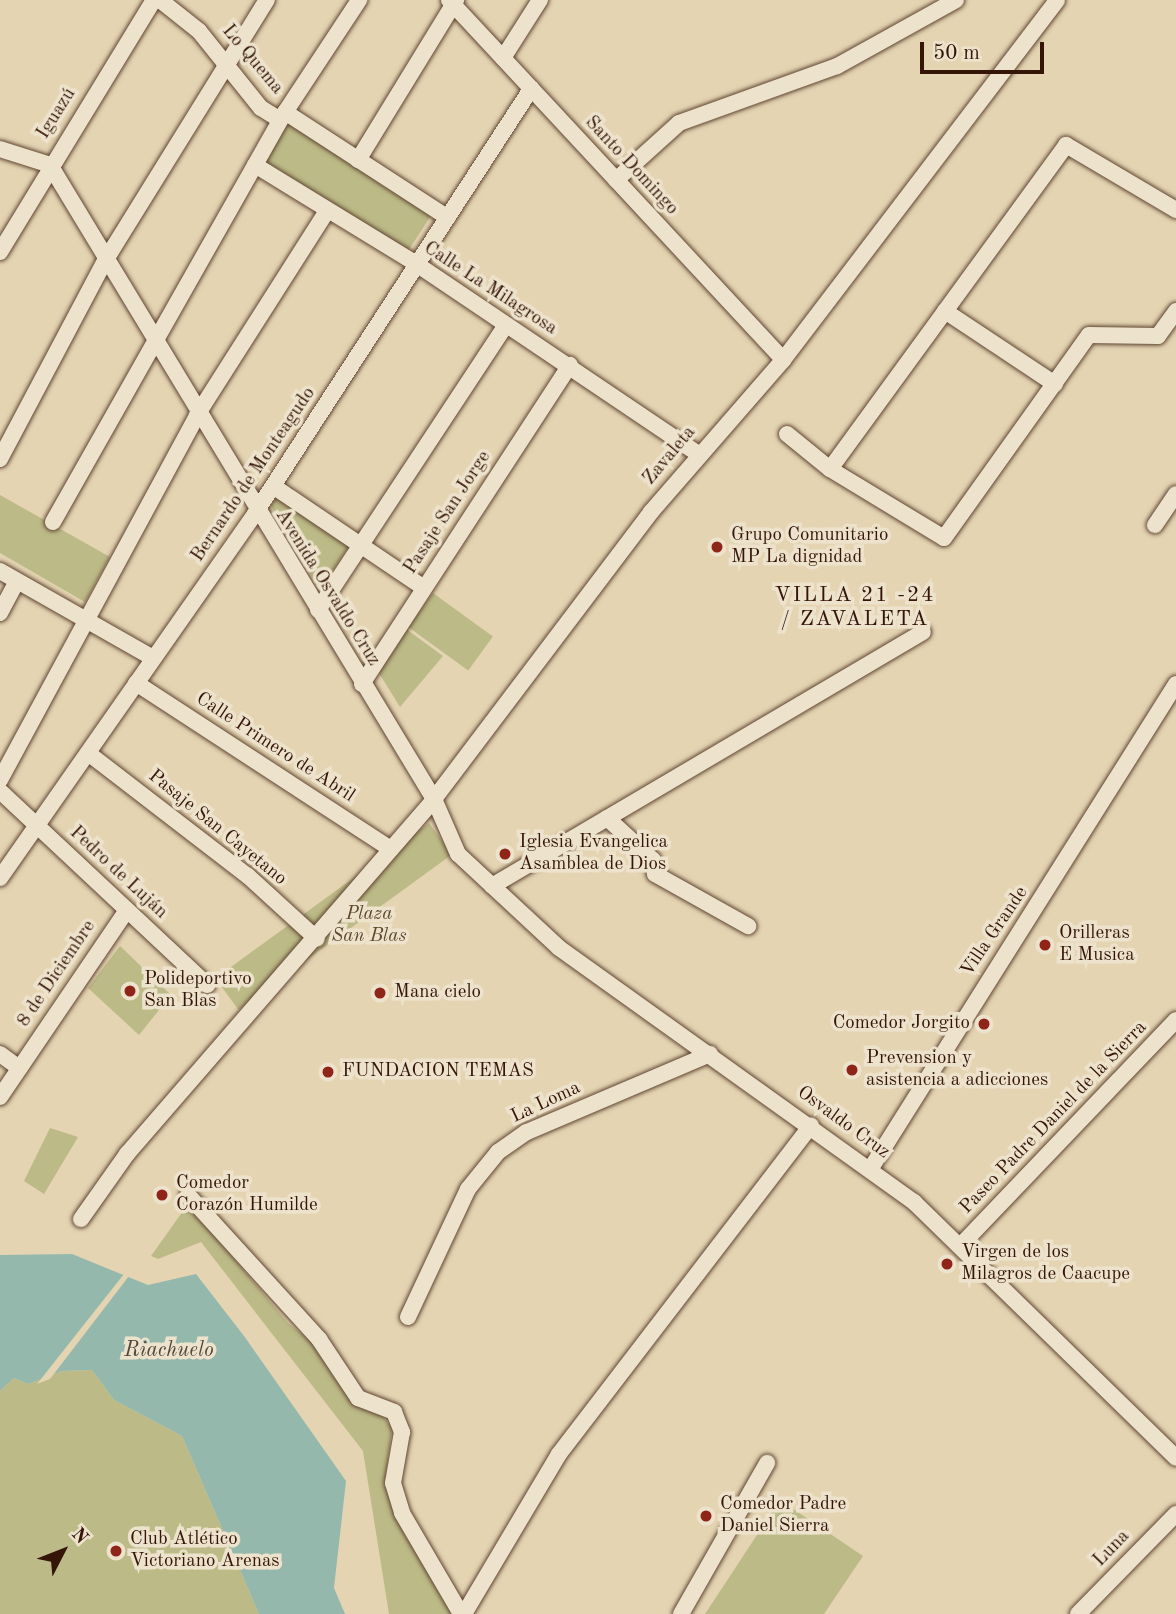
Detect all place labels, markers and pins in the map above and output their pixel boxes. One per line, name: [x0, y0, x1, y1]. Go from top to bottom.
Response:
place label: Grupo Comunitario MP La dignidad: [731, 525, 888, 569]
marker: Grupo Comunitario MP La dignidad: [709, 539, 725, 555]
place label: Iglesia Evangelica Asamblea de Dios: [519, 832, 668, 876]
marker: Iglesia Evangelica Asamblea de Dios: [497, 846, 513, 862]
place label: Orilleras E Musica: [1059, 923, 1135, 967]
marker: Orilleras E Musica: [1037, 937, 1053, 953]
place label: Polideportivo San Blas: [144, 969, 252, 1013]
place label: Mana cielo: [394, 982, 481, 1004]
marker: Polideportivo San Blas: [122, 983, 138, 999]
marker: Mana cielo: [372, 985, 388, 1001]
place label: Comedor Jorgito: [833, 1013, 970, 1035]
marker: Comedor Jorgito: [976, 1016, 992, 1032]
place label: Prevension y asistencia a adicciones: [866, 1048, 1048, 1092]
place label: FUNDACION TEMAS: [342, 1061, 534, 1083]
marker: Prevension y asistencia a adicciones: [844, 1062, 860, 1078]
marker: FUNDACION TEMAS: [320, 1064, 336, 1080]
place label: Comedor Corazón Humilde: [176, 1173, 318, 1217]
marker: Comedor Corazón Humilde: [154, 1187, 170, 1203]
place label: Virgen de los Milagros de Caacupe: [961, 1242, 1130, 1286]
marker: Virgen de los Milagros de Caacupe: [939, 1256, 955, 1272]
place label: Comedor Padre Daniel Sierra: [720, 1494, 846, 1538]
marker: Comedor Padre Daniel Sierra: [698, 1508, 714, 1524]
place label: Club Atlético Victoriano Arenas: [130, 1529, 280, 1573]
marker: Club Atlético Victoriano Arenas: [108, 1543, 124, 1559]

